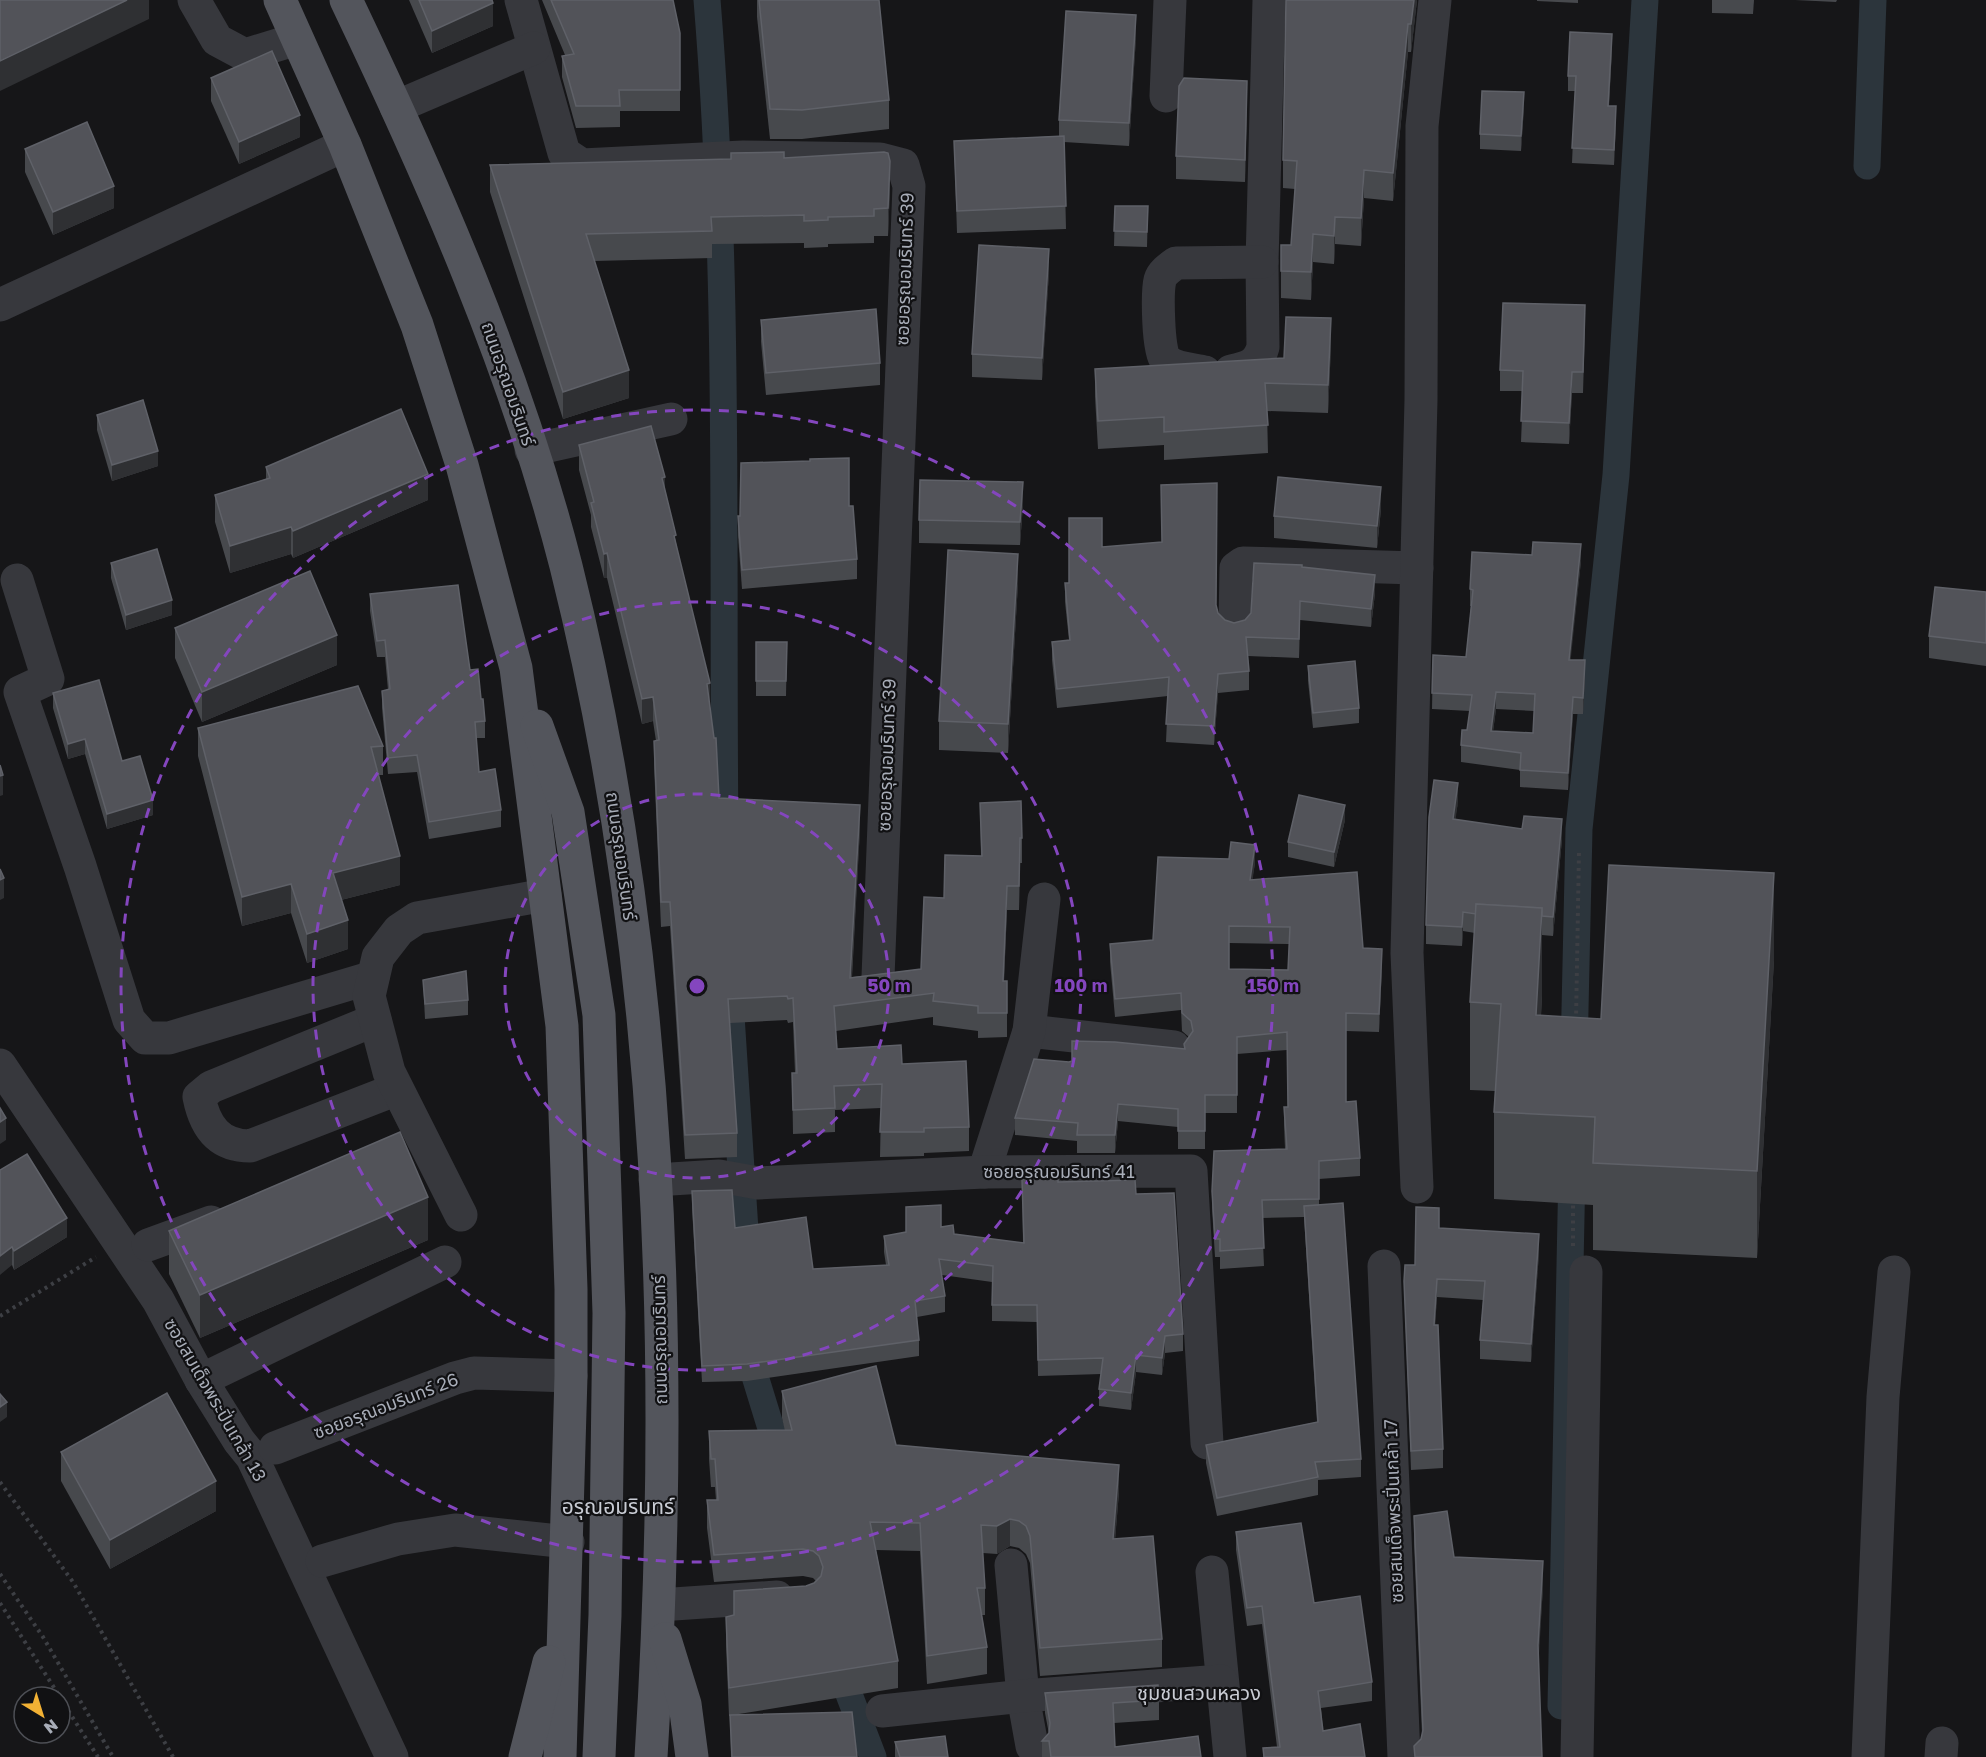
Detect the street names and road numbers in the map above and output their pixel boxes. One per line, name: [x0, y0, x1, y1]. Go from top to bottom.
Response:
street label: ซอยอรุณอมรินทร์ 39: [890, 192, 919, 346]
street label: ถนนอรุณอมรินทร์: [477, 319, 541, 450]
street label: ซอยอรุณอมรินทร์ 39: [872, 678, 901, 832]
street label: ถนนอรุณอมรินทร์: [601, 790, 642, 922]
street label: ซอยอรุณอมรินทร์ 41: [983, 1160, 1135, 1183]
street label: ถนนอรุณอมรินทร์: [647, 1274, 672, 1405]
street label: ซอยสมเด็จพระปิ่นเกล้า 13: [160, 1314, 272, 1485]
street label: ซอยอรุณอมรินทร์ 26: [310, 1367, 461, 1444]
street label: ซอยสมเด็จพระปิ่นเกล้า 17: [1379, 1419, 1407, 1603]

